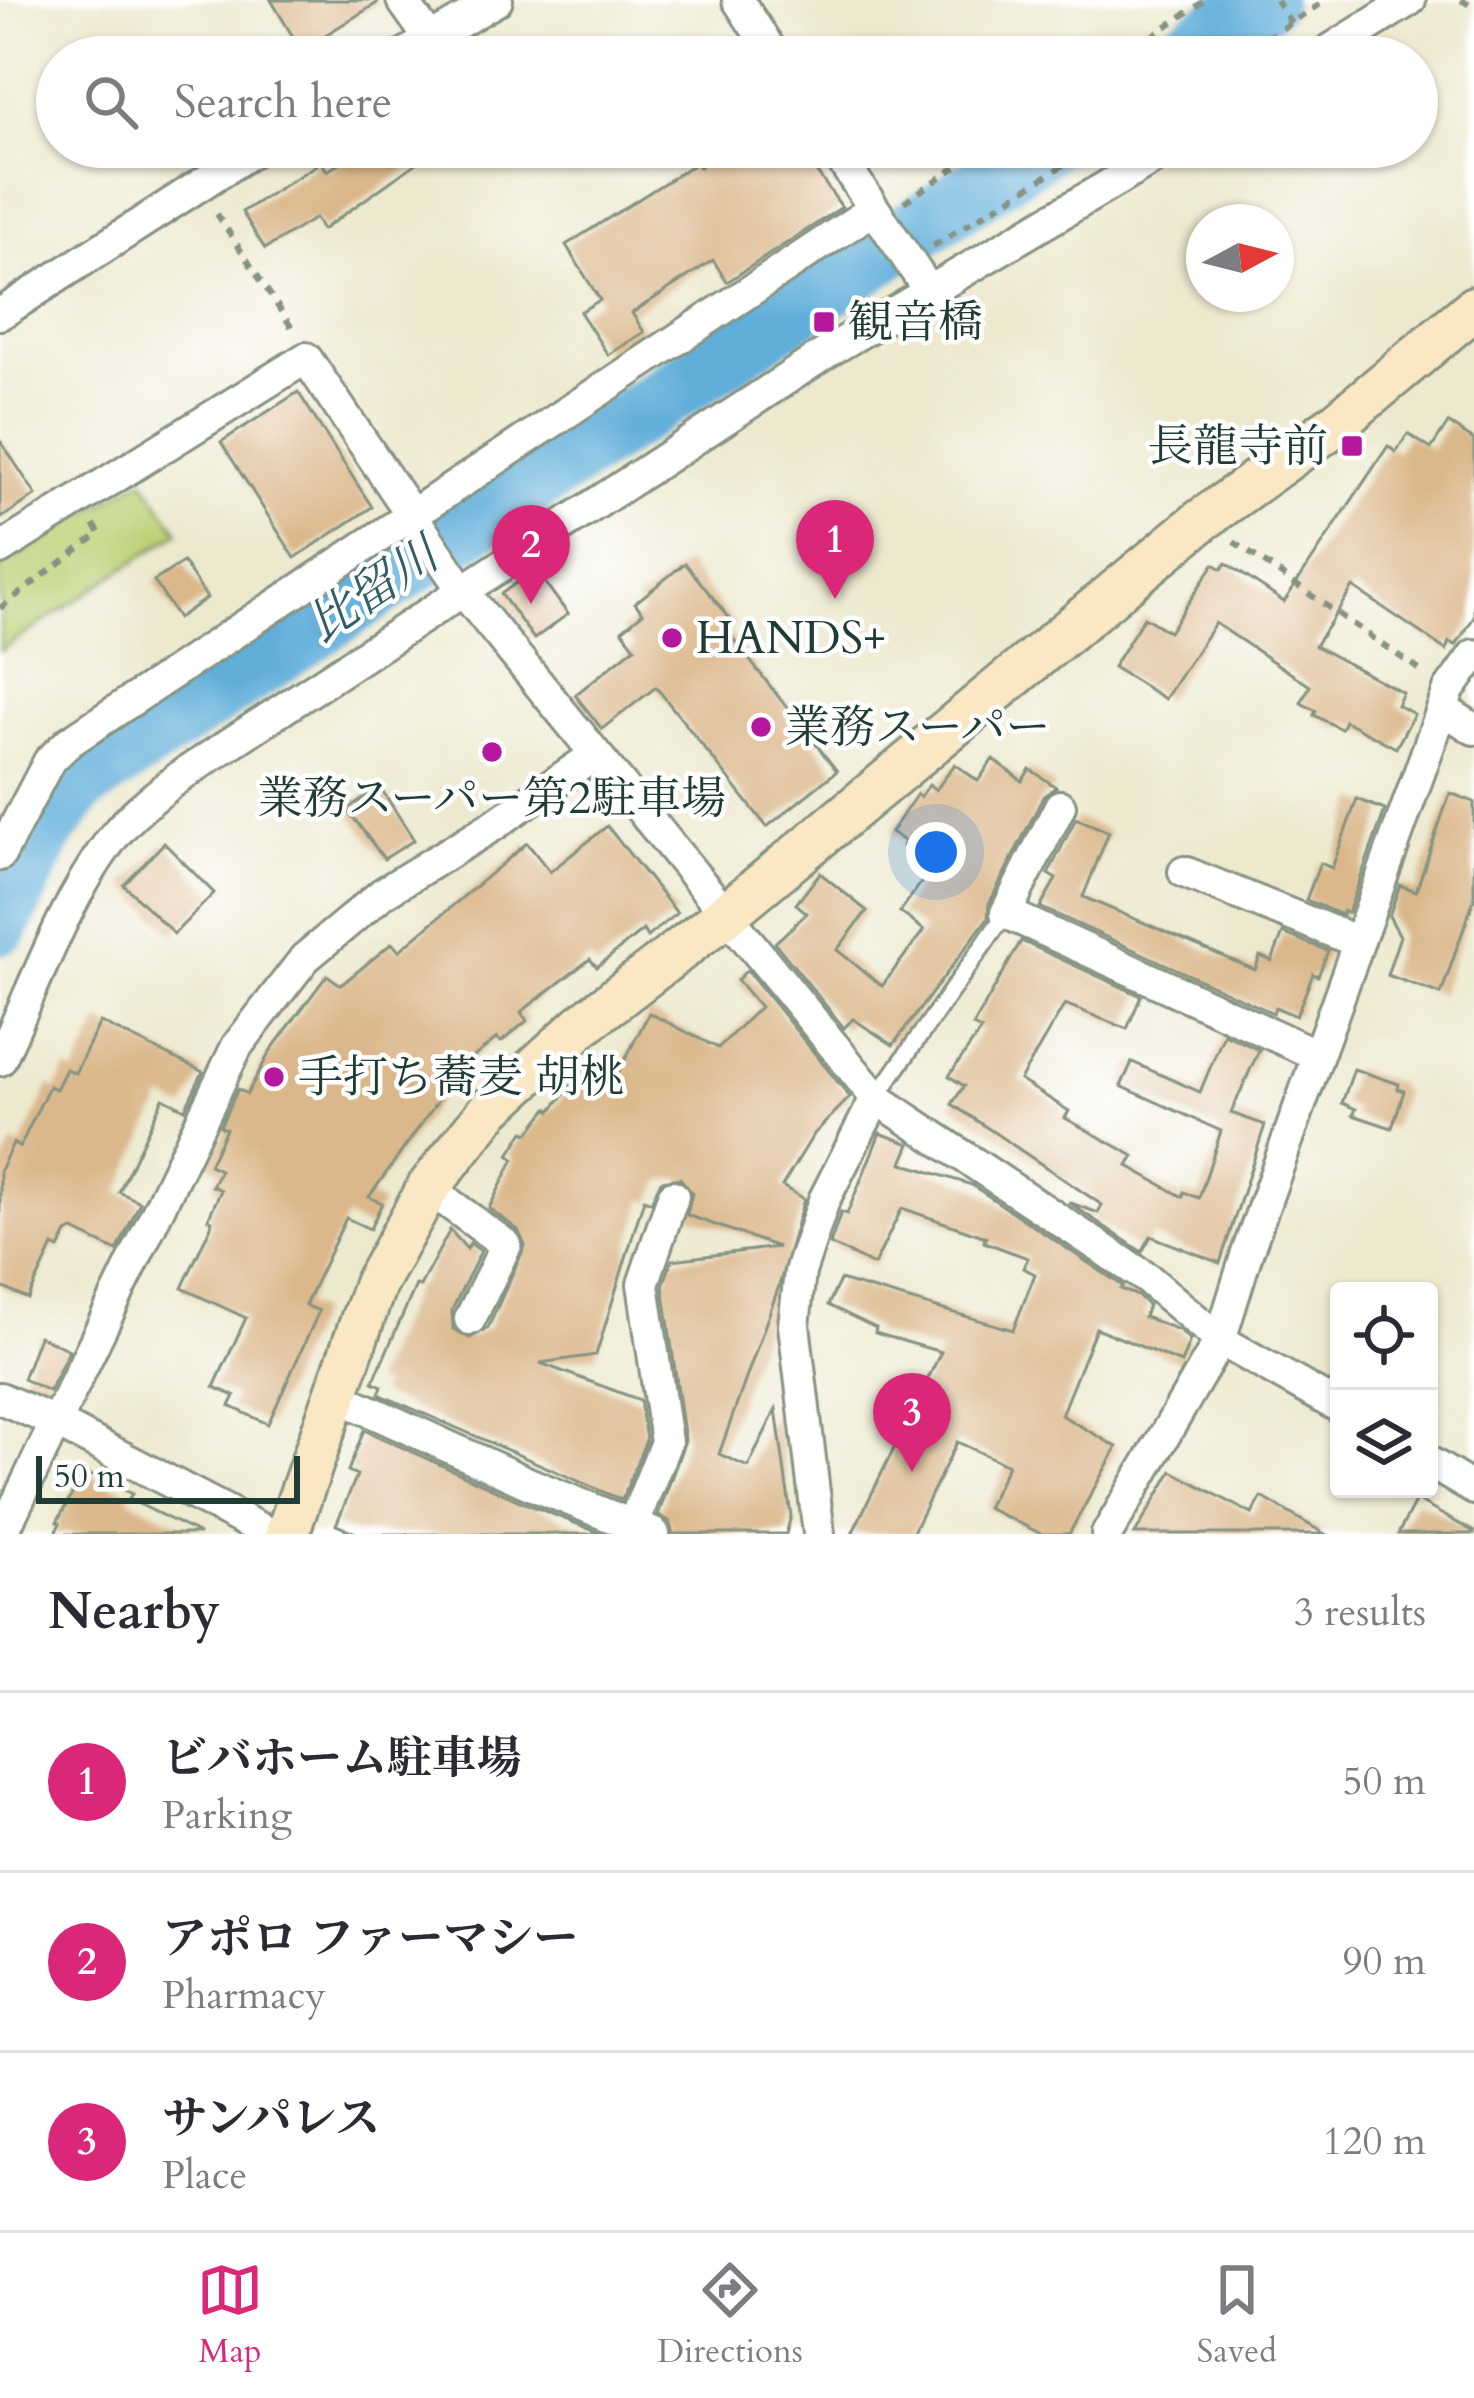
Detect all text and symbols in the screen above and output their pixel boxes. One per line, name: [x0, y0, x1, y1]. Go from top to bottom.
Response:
search box: [36, 36, 1438, 168]
icon: search: [78, 69, 144, 135]
text: Search here: [174, 72, 392, 133]
north arrow: [1186, 204, 1294, 312]
place label: 観音橋: [848, 292, 983, 353]
marker: 観音橋: [811, 309, 837, 335]
place label: 長龍寺前: [1148, 416, 1328, 477]
marker: 長龍寺前: [1339, 433, 1365, 459]
pin: 1: [796, 500, 874, 599]
pin: 2: [492, 505, 570, 604]
water label: 比留川: [295, 520, 455, 657]
place label: HANDS+: [696, 608, 886, 669]
marker: HANDS+: [659, 625, 685, 651]
place label: 業務スーパー: [785, 697, 1051, 758]
marker: 業務スーパー: [748, 714, 774, 740]
marker: 業務スーパー第2駐車場: [479, 739, 505, 765]
place label: 業務スーパー第2駐車場: [258, 768, 726, 829]
your location: [906, 822, 966, 882]
place label: 手打ち蕎麦 胡桃: [298, 1047, 625, 1108]
marker: 手打ち蕎麦 胡桃: [261, 1064, 287, 1090]
map controls: [1330, 1282, 1438, 1498]
button: locate: [1330, 1282, 1438, 1390]
pin: 3: [873, 1373, 951, 1472]
button: layers: [1330, 1390, 1438, 1498]
scale bar: [36, 1450, 300, 1503]
text: 50 m: [54, 1454, 125, 1499]
text: Nearby: [48, 1577, 220, 1647]
text: 3 results: [1294, 1586, 1426, 1639]
text: ビバホーム駐車場: [162, 1728, 522, 1789]
text: 1: [77, 1755, 97, 1808]
text: 50 m: [1343, 1755, 1426, 1808]
text: Parking: [162, 1789, 292, 1842]
text: アポロ ファーマシー: [162, 1908, 578, 1969]
text: 2: [77, 1935, 97, 1988]
text: 90 m: [1343, 1935, 1426, 1988]
text: Pharmacy: [162, 1969, 326, 2022]
text: サンパレス: [162, 2088, 380, 2149]
text: 3: [77, 2115, 97, 2168]
text: 120 m: [1323, 2115, 1426, 2168]
text: Place: [162, 2149, 247, 2202]
tab: Map: [197, 2257, 263, 2374]
tab: Directions: [657, 2257, 803, 2374]
tab: Saved: [1197, 2257, 1277, 2374]

